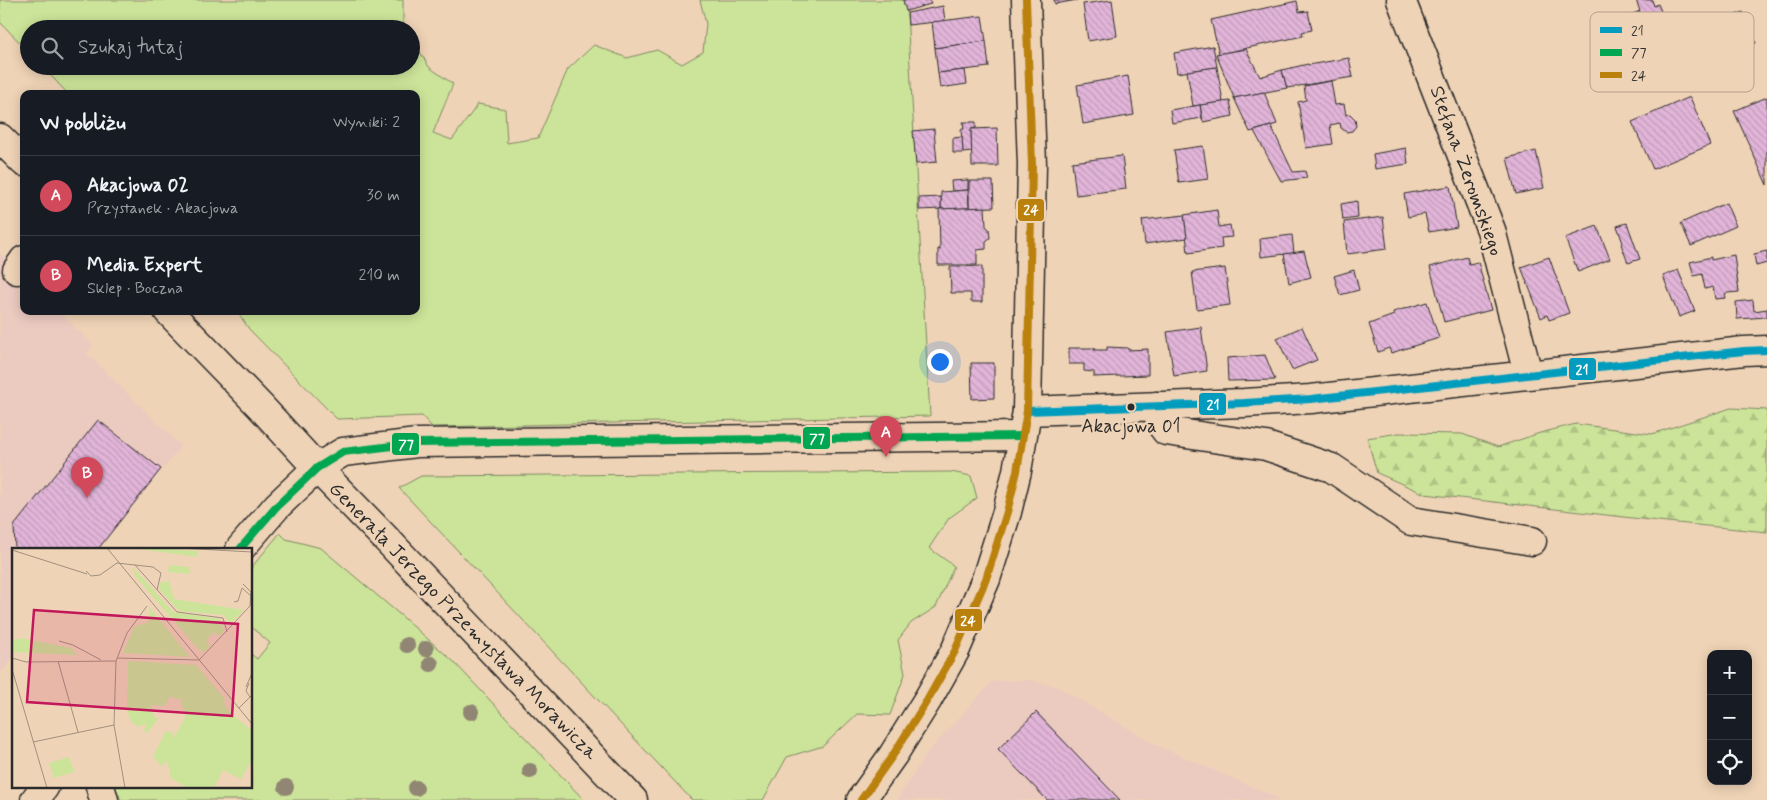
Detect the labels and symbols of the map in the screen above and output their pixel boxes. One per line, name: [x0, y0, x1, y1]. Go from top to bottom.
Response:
legend: [1590, 12, 1754, 92]
text: 21: [1631, 22, 1644, 40]
text: 77: [1631, 44, 1647, 62]
text: 24: [1631, 67, 1647, 85]
street label: Stefana Żeromskiego: [1423, 82, 1509, 260]
line badge: 24: [1017, 198, 1045, 222]
text: 24: [1023, 201, 1039, 219]
your location: [927, 349, 953, 375]
line badge: 21: [1568, 357, 1597, 381]
text: 21: [1576, 361, 1588, 379]
line badge: 21: [1198, 392, 1227, 416]
text: 21: [1207, 396, 1219, 414]
marker: Akacjowa 01: [1126, 402, 1136, 412]
place label: Akacjowa 01: [1081, 414, 1181, 440]
pin: A: [870, 416, 902, 457]
line badge: 77: [802, 426, 831, 450]
text: 77: [809, 430, 825, 448]
line badge: 77: [391, 432, 420, 456]
text: 77: [398, 436, 414, 454]
pin: B: [71, 457, 103, 498]
street label: Generała Jerzego Przemysława Morawicza: [322, 476, 604, 767]
inset map: [12, 548, 252, 788]
line badge: 24: [954, 608, 983, 632]
text: 24: [960, 612, 976, 630]

